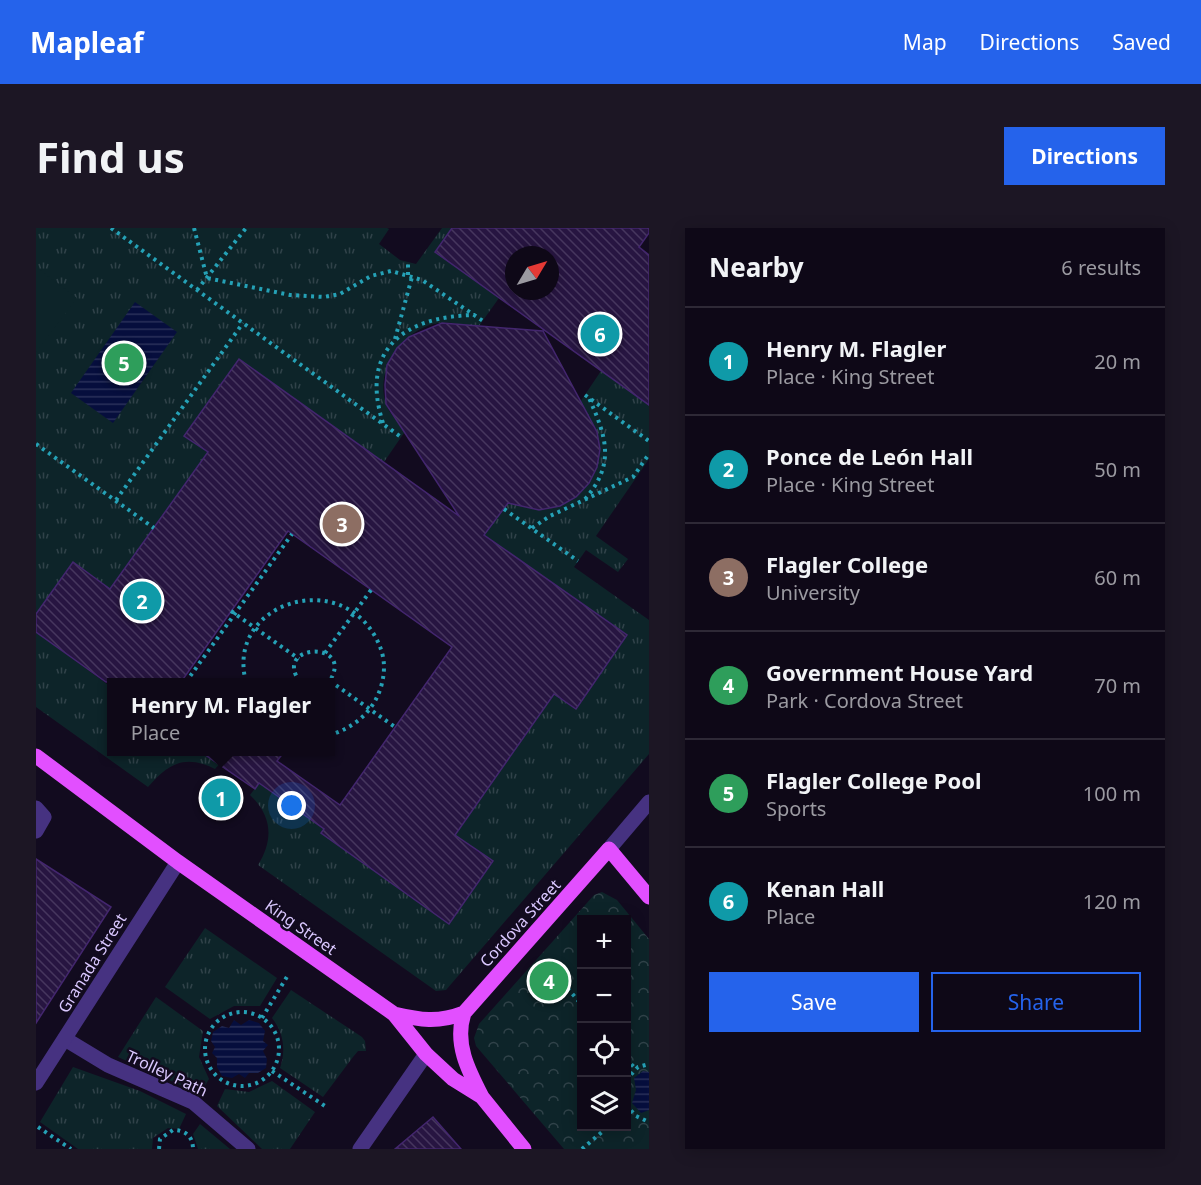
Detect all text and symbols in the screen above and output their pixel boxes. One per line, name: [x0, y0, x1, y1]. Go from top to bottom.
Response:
text: Mapleaf: [30, 23, 144, 61]
text: Map: [903, 28, 947, 56]
text: Directions: [980, 28, 1079, 56]
text: Saved: [1112, 28, 1171, 56]
button: Directions: [1004, 127, 1165, 185]
text: Find us: [36, 128, 185, 185]
north arrow: [505, 246, 559, 300]
text: Nearby: [709, 249, 804, 285]
text: 6 results: [1061, 254, 1141, 281]
pin: 6: [580, 312, 620, 356]
text: Henry M. Flagler: [766, 333, 946, 363]
pin: 5: [104, 340, 143, 386]
text: 1: [723, 348, 734, 375]
text: 20 m: [1094, 348, 1141, 375]
text: Place · King Street: [766, 363, 934, 390]
text: Ponce de León Hall: [766, 441, 973, 471]
text: 2: [723, 456, 734, 483]
text: 50 m: [1094, 456, 1141, 483]
text: Place · King Street: [766, 471, 934, 498]
pin: 3: [322, 502, 362, 546]
text: Flagler College: [766, 549, 928, 579]
text: 3: [723, 564, 734, 591]
text: 60 m: [1094, 564, 1141, 591]
pin: 2: [122, 578, 162, 623]
text: University: [766, 579, 860, 606]
text: Government House Yard: [766, 657, 1033, 687]
text: 4: [723, 672, 734, 699]
text: 70 m: [1094, 672, 1141, 699]
popup: [107, 678, 335, 756]
text: Park · Cordova Street: [766, 687, 963, 714]
text: Henry M. Flagler: [131, 689, 311, 719]
text: Place: [131, 719, 180, 746]
text: Flagler College Pool: [766, 765, 982, 795]
pin: 1: [202, 776, 240, 820]
text: 5: [723, 780, 734, 807]
text: 100 m: [1083, 780, 1141, 807]
your location: [277, 791, 306, 820]
text: Sports: [766, 795, 826, 822]
text: Kenan Hall: [766, 873, 884, 903]
street label: Cordova Street: [475, 874, 566, 972]
text: 6: [723, 888, 734, 915]
text: 120 m: [1083, 888, 1141, 915]
street label: King Street: [261, 894, 341, 960]
text: Place: [766, 903, 815, 930]
street label: Granada Street: [53, 909, 131, 1017]
map controls: [577, 915, 631, 1131]
button: +: [577, 915, 631, 969]
pin: 4: [530, 958, 568, 1004]
button: −: [577, 969, 631, 1023]
button: Save: [709, 972, 919, 1032]
button: Share: [931, 972, 1141, 1032]
button: locate: [577, 1023, 631, 1077]
street label: Trolley Path: [123, 1045, 211, 1101]
button: layers: [577, 1077, 631, 1131]

